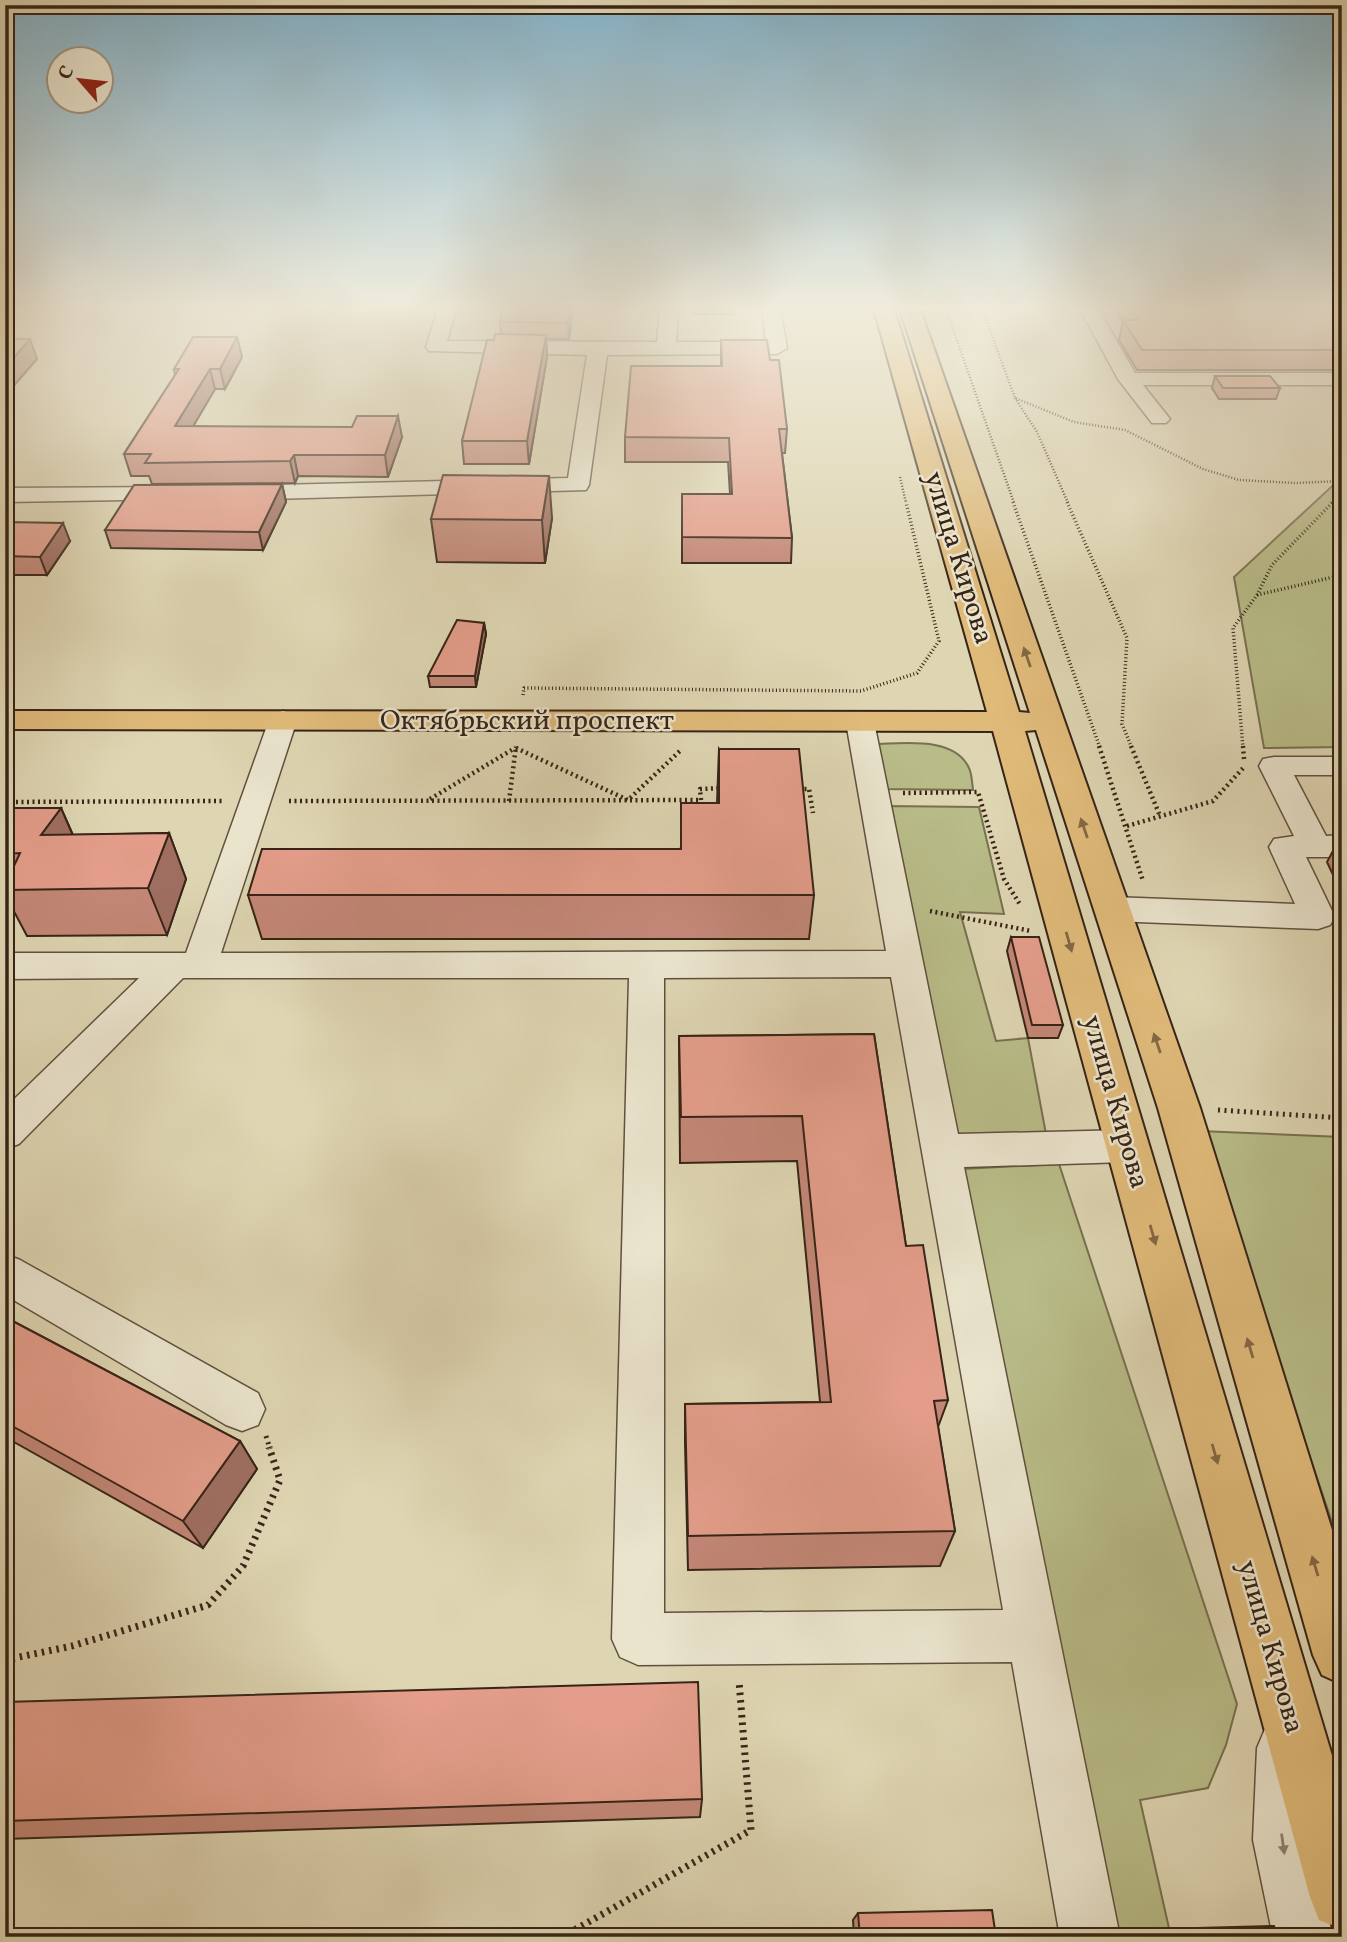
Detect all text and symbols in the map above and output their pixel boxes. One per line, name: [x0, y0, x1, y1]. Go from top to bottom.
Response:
north arrow: [46, 46, 116, 116]
text: С: [52, 61, 81, 84]
street label: улица Кирова: [913, 467, 1003, 649]
one-way arrow: [1021, 647, 1032, 668]
street label: Октябрьский проспект: [380, 702, 674, 741]
one-way arrow: [1078, 817, 1089, 838]
one-way arrow: [1065, 932, 1075, 953]
street label: улица Кирова: [1072, 1011, 1158, 1193]
one-way arrow: [1151, 1033, 1162, 1054]
one-way arrow: [1148, 1225, 1158, 1246]
one-way arrow: [1245, 1337, 1255, 1358]
one-way arrow: [1210, 1443, 1221, 1465]
one-way arrow: [1310, 1555, 1320, 1576]
street label: улица Кирова: [1227, 1556, 1313, 1738]
one-way arrow: [1278, 1833, 1289, 1855]

